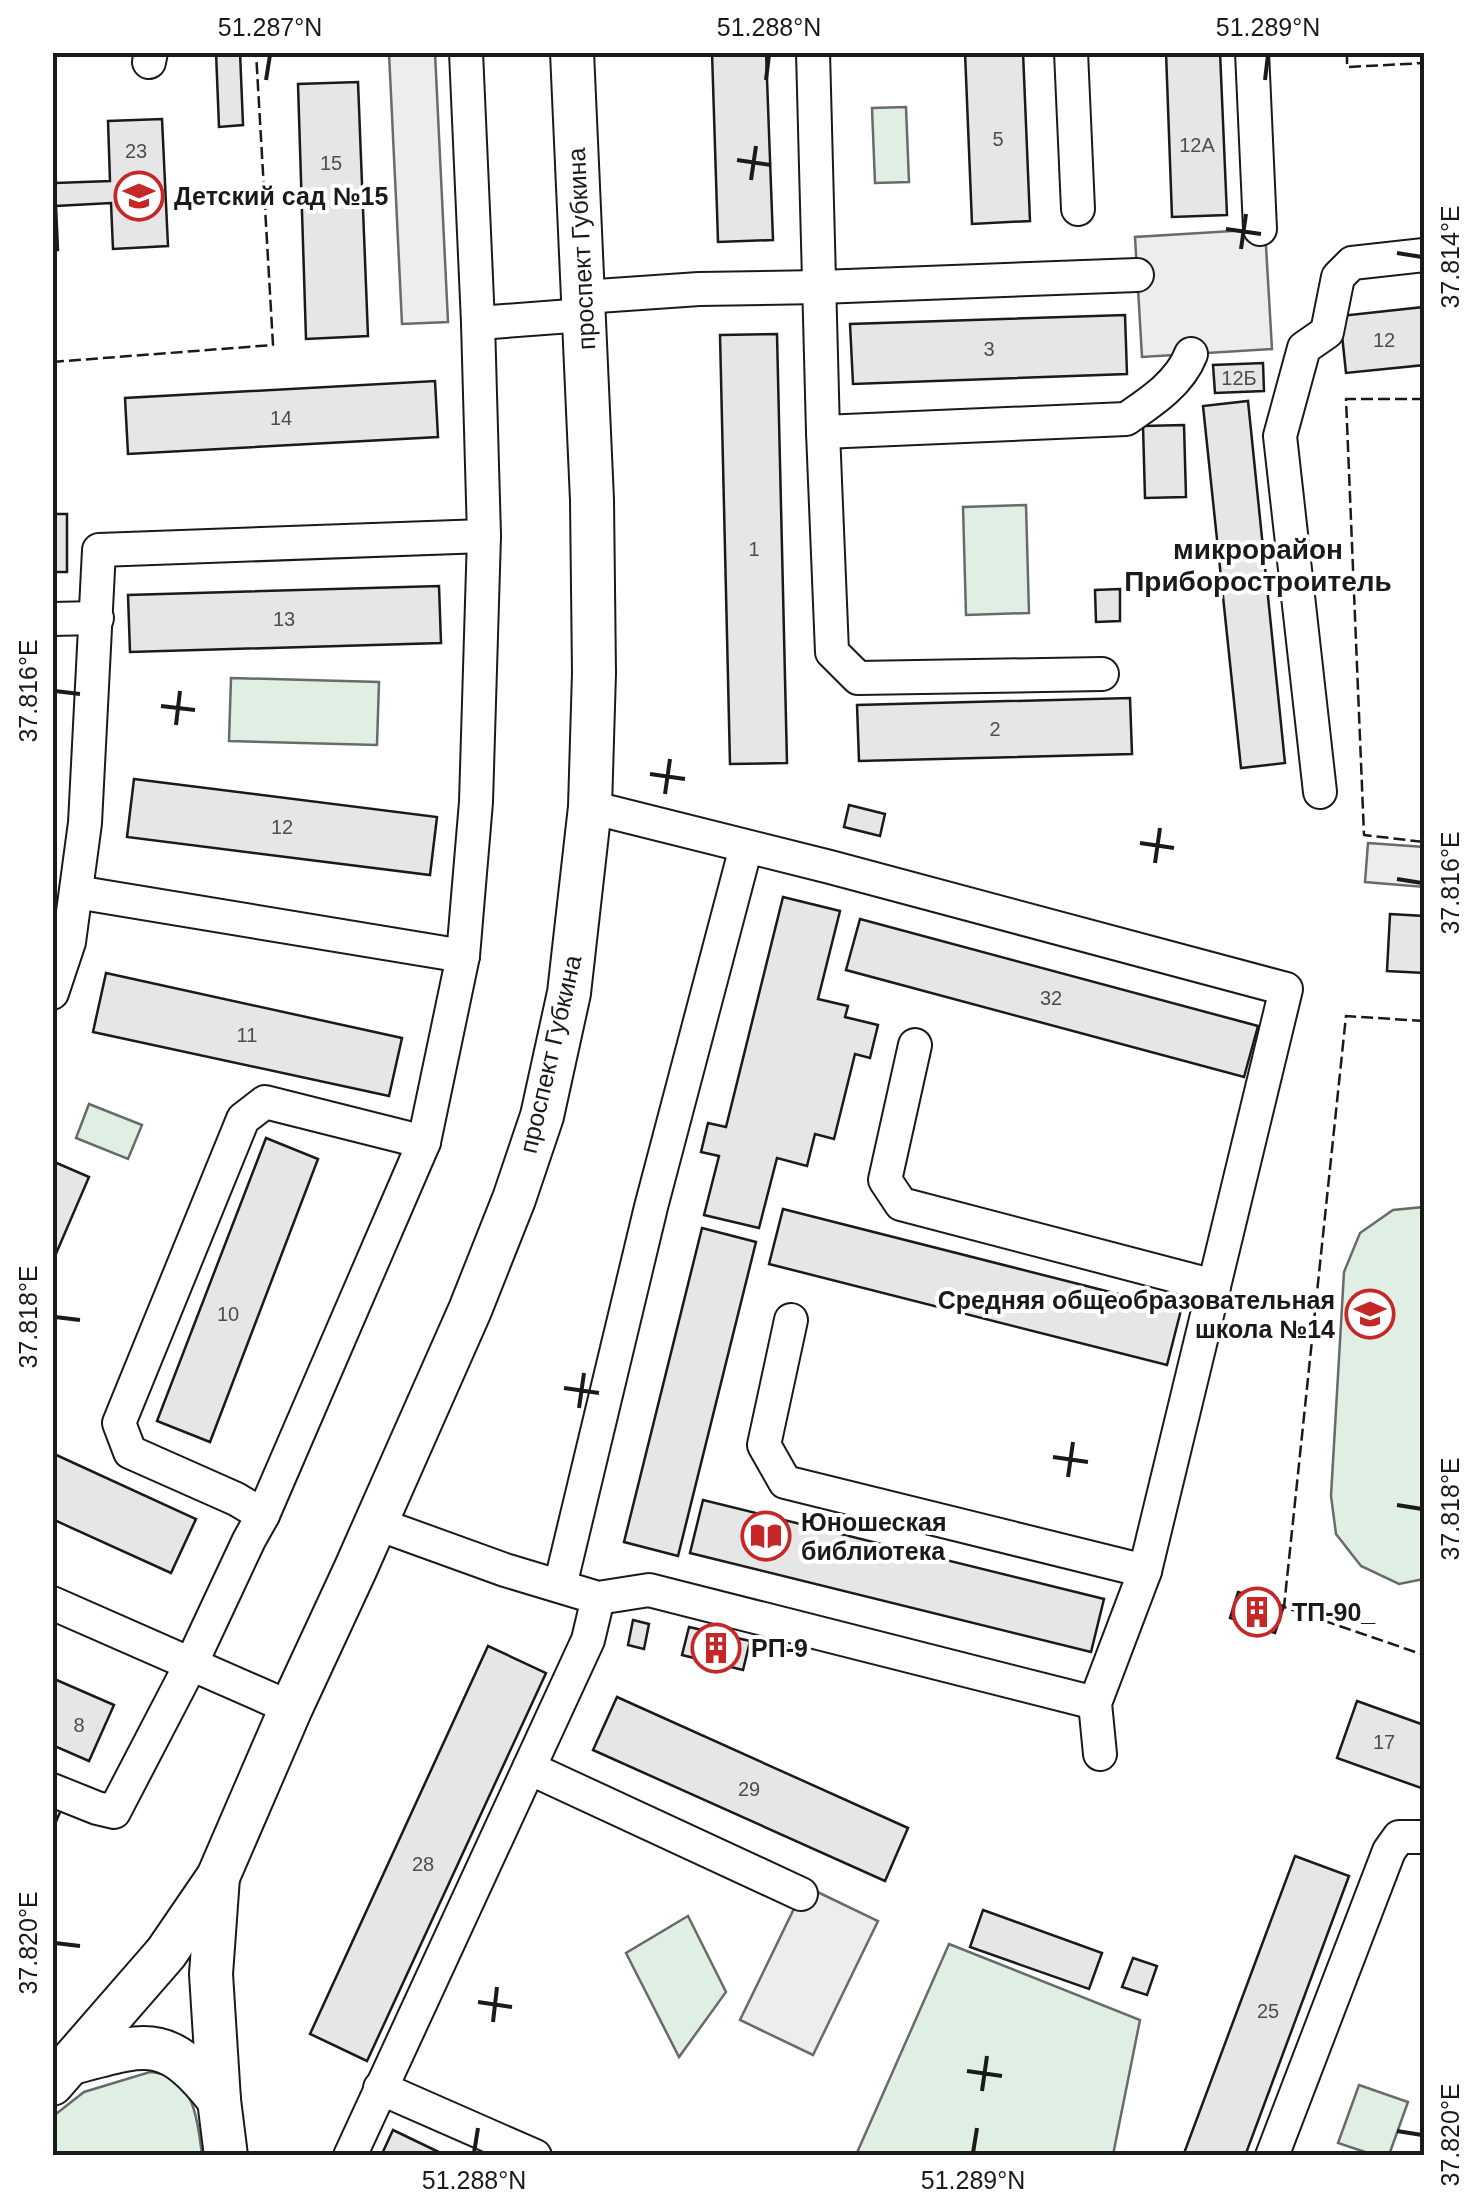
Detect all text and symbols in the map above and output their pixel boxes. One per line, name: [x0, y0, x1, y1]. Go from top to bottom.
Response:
text: 51.287°N: [218, 13, 322, 41]
text: 51.288°N: [717, 13, 821, 41]
text: 51.289°N: [1216, 13, 1320, 41]
house number: 5: [992, 128, 1004, 150]
house number: 12А: [1179, 134, 1215, 156]
house number: 23: [125, 140, 147, 162]
street label: проспект Губкина: [562, 147, 600, 351]
house number: 15: [320, 152, 342, 174]
school or university icon: Детский сад №15: [113, 170, 165, 222]
place label: Детский сад №15: [174, 182, 388, 210]
text: 37.814°E: [1436, 205, 1464, 309]
house number: 12: [1373, 329, 1395, 351]
house number: 3: [983, 338, 995, 360]
house number: 12Б: [1221, 367, 1257, 389]
house number: 14: [270, 407, 292, 429]
district label: микрорайон Приборостроитель: [1124, 534, 1392, 597]
house number: 1: [748, 538, 760, 560]
house number: 13: [273, 608, 295, 630]
text: 37.816°E: [14, 639, 42, 743]
house number: 2: [989, 718, 1001, 740]
house number: 12: [271, 816, 293, 838]
text: 37.816°E: [1436, 831, 1464, 935]
street label: проспект Губкина: [514, 952, 586, 1156]
house number: 32: [1040, 987, 1062, 1009]
house number: 11: [237, 1024, 257, 1046]
text: 37.818°E: [14, 1265, 42, 1369]
place label: Средняя общеобразовательная школа №14: [938, 1286, 1335, 1343]
school or university icon: Средняя общеобразовательная школа №14: [1344, 1288, 1396, 1340]
house number: 10: [217, 1303, 239, 1325]
text: 37.818°E: [1436, 1457, 1464, 1561]
place label: Юношеская библиотека: [801, 1508, 946, 1565]
library icon: Юношеская библиотека: [740, 1510, 792, 1562]
building icon: ТП-90_: [1231, 1586, 1283, 1638]
place label: ТП-90_: [1292, 1598, 1376, 1626]
building icon: РП-9: [690, 1622, 742, 1674]
place label: РП-9: [751, 1634, 808, 1662]
house number: 8: [73, 1714, 85, 1736]
house number: 17: [1373, 1731, 1395, 1753]
house number: 29: [738, 1778, 760, 1800]
house number: 28: [412, 1853, 434, 1875]
text: 37.820°E: [14, 1891, 42, 1995]
house number: 25: [1257, 2000, 1279, 2022]
text: 37.820°E: [1436, 2083, 1464, 2187]
text: 51.288°N: [422, 2166, 526, 2194]
text: 51.289°N: [921, 2166, 1025, 2194]

